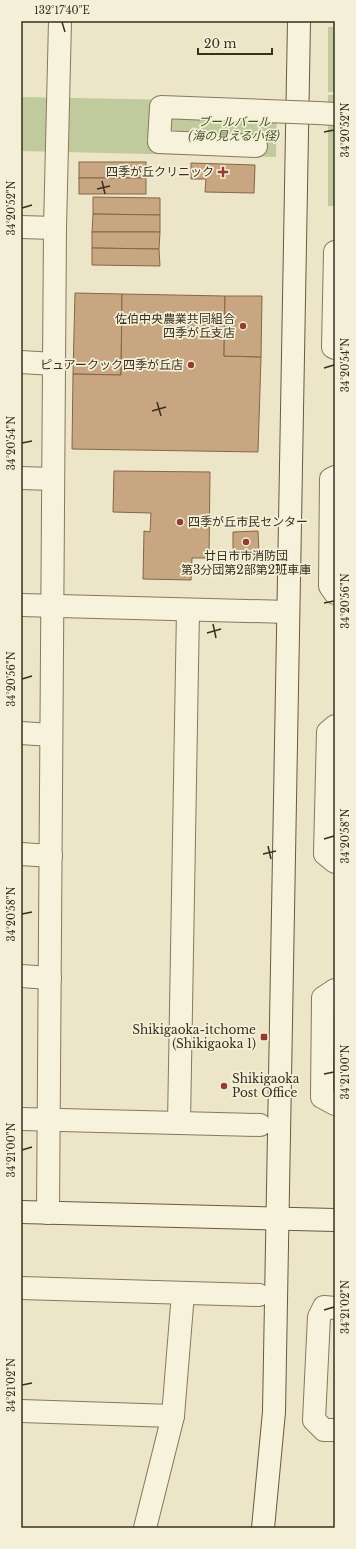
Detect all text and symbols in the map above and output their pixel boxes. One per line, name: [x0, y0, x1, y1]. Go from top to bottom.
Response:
text: 132°17'40"E: [34, 4, 90, 17]
scale bar: [198, 30, 272, 56]
text: 20 m: [204, 36, 236, 51]
text: 34°20'52"N: [339, 102, 352, 158]
park label: ブールバール (海の見える小径): [188, 114, 280, 143]
place label: 四季が丘クリニック: [106, 164, 214, 179]
marker: 四季が丘クリニック: [217, 166, 229, 178]
text: 34°20'52"N: [5, 180, 18, 236]
place label: 佐伯中央農業共同組合 四季が丘支店: [115, 311, 235, 340]
marker: 佐伯中央農業共同組合 四季が丘支店: [238, 321, 248, 331]
text: 34°20'54"N: [339, 338, 352, 392]
place label: ピュアークック四季が丘店: [40, 357, 183, 372]
marker: ピュアークック四季が丘店: [186, 360, 196, 370]
text: 34°20'54"N: [5, 416, 18, 470]
place label: 四季が丘市民センター: [188, 514, 308, 529]
marker: 四季が丘市民センター: [175, 517, 185, 527]
marker: 廿日市市消防団 第3分団第2部第2班車庫: [241, 537, 251, 547]
place label: 廿日市市消防団 第3分団第2部第2班車庫: [181, 548, 311, 577]
text: 34°20'56"N: [339, 573, 352, 629]
text: 34°20'56"N: [5, 651, 18, 707]
text: 34°20'58"N: [339, 809, 352, 863]
text: 34°20'58"N: [5, 887, 18, 941]
place label: Shikigaoka-itchome (Shikigaoka 1): [132, 1022, 256, 1051]
marker: Shikigaoka-itchome (Shikigaoka 1): [259, 1032, 269, 1042]
text: 34°21'00"N: [339, 1044, 352, 1100]
place label: Shikigaoka Post Office: [232, 1071, 300, 1100]
marker: Shikigaoka Post Office: [219, 1081, 229, 1091]
text: 34°21'00"N: [5, 1122, 18, 1178]
text: 34°21'02"N: [339, 1280, 352, 1334]
text: 34°21'02"N: [5, 1358, 18, 1412]

